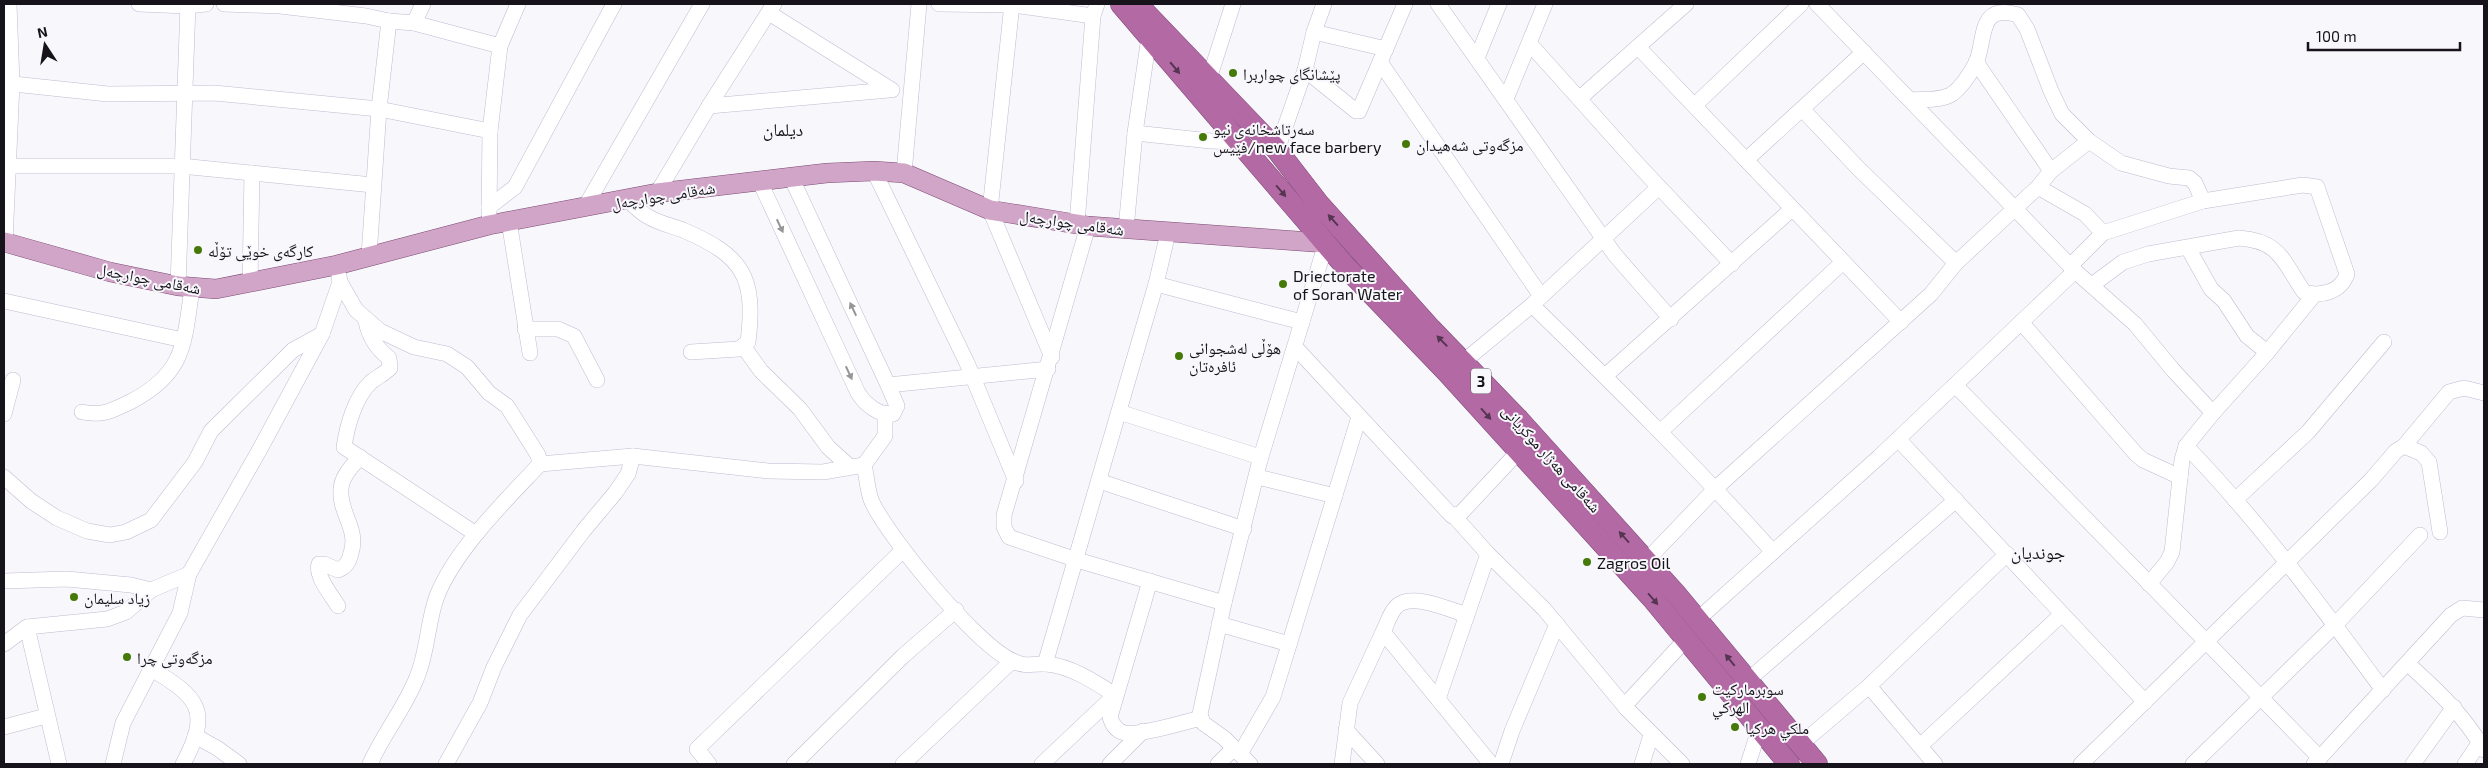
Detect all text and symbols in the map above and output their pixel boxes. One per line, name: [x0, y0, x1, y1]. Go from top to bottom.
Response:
north arrow: [20, 20, 70, 70]
scale bar: [2308, 20, 2460, 52]
text: N: [35, 22, 49, 41]
text: 100 m: [2316, 27, 2357, 45]
one-way arrow: [1170, 61, 1181, 74]
place label: پێشانگای چواربرا: [1243, 64, 1341, 85]
marker: پێشانگای چواربرا: [1227, 67, 1239, 79]
district label: دیلمان: [763, 118, 803, 141]
place label: سەرتاشخانەی نیو فێیس/new face barbery: [1213, 119, 1382, 158]
marker: سەرتاشخانەی نیو فێیس/new face barbery: [1197, 131, 1209, 143]
place label: مزگەوتی شەهیدان: [1416, 135, 1524, 156]
marker: مزگەوتی شەهیدان: [1400, 138, 1412, 150]
street label: شەقامی چوارچەل: [610, 177, 717, 215]
one-way arrow: [1275, 185, 1286, 197]
street label: شەقامی چوارچەل: [1018, 205, 1125, 241]
one-way arrow: [1328, 213, 1339, 226]
one-way arrow: [777, 219, 785, 233]
place label: کارگەی خوێی تۆڵە: [208, 241, 314, 262]
marker: کارگەی خوێی تۆڵە: [192, 244, 204, 256]
street label: شەقامی چوارچەل: [95, 259, 202, 299]
place label: Driectorate of Soran Water: [1293, 266, 1403, 303]
marker: Driectorate of Soran Water: [1277, 278, 1289, 290]
one-way arrow: [849, 302, 857, 316]
one-way arrow: [1436, 335, 1448, 347]
place label: هۆڵی لەشجوانی ئافرەتان: [1189, 338, 1281, 377]
marker: هۆڵی لەشجوانی ئافرەتان: [1173, 350, 1185, 362]
one-way arrow: [845, 366, 853, 380]
road number: 3: [1471, 368, 1491, 394]
street label: شەقامی ھەژار موکریانی: [1497, 400, 1605, 517]
one-way arrow: [1480, 407, 1491, 420]
one-way arrow: [1618, 531, 1630, 543]
district label: جوندیان: [2011, 541, 2065, 564]
place label: Zagros Oil: [1597, 553, 1670, 572]
marker: Zagros Oil: [1581, 556, 1593, 568]
place label: زياد سليمان: [84, 588, 150, 609]
marker: زياد سليمان: [68, 591, 80, 603]
one-way arrow: [1647, 593, 1659, 605]
place label: مزگەوتى چرا: [137, 648, 213, 669]
marker: مزگەوتى چرا: [121, 651, 133, 663]
one-way arrow: [1724, 654, 1735, 667]
place label: سوبرماركيت الهركي: [1712, 679, 1784, 720]
marker: سوبرماركيت الهركي: [1696, 691, 1708, 703]
place label: ملكي هركيا: [1745, 718, 1809, 741]
marker: ملكي هركيا: [1729, 721, 1741, 733]

